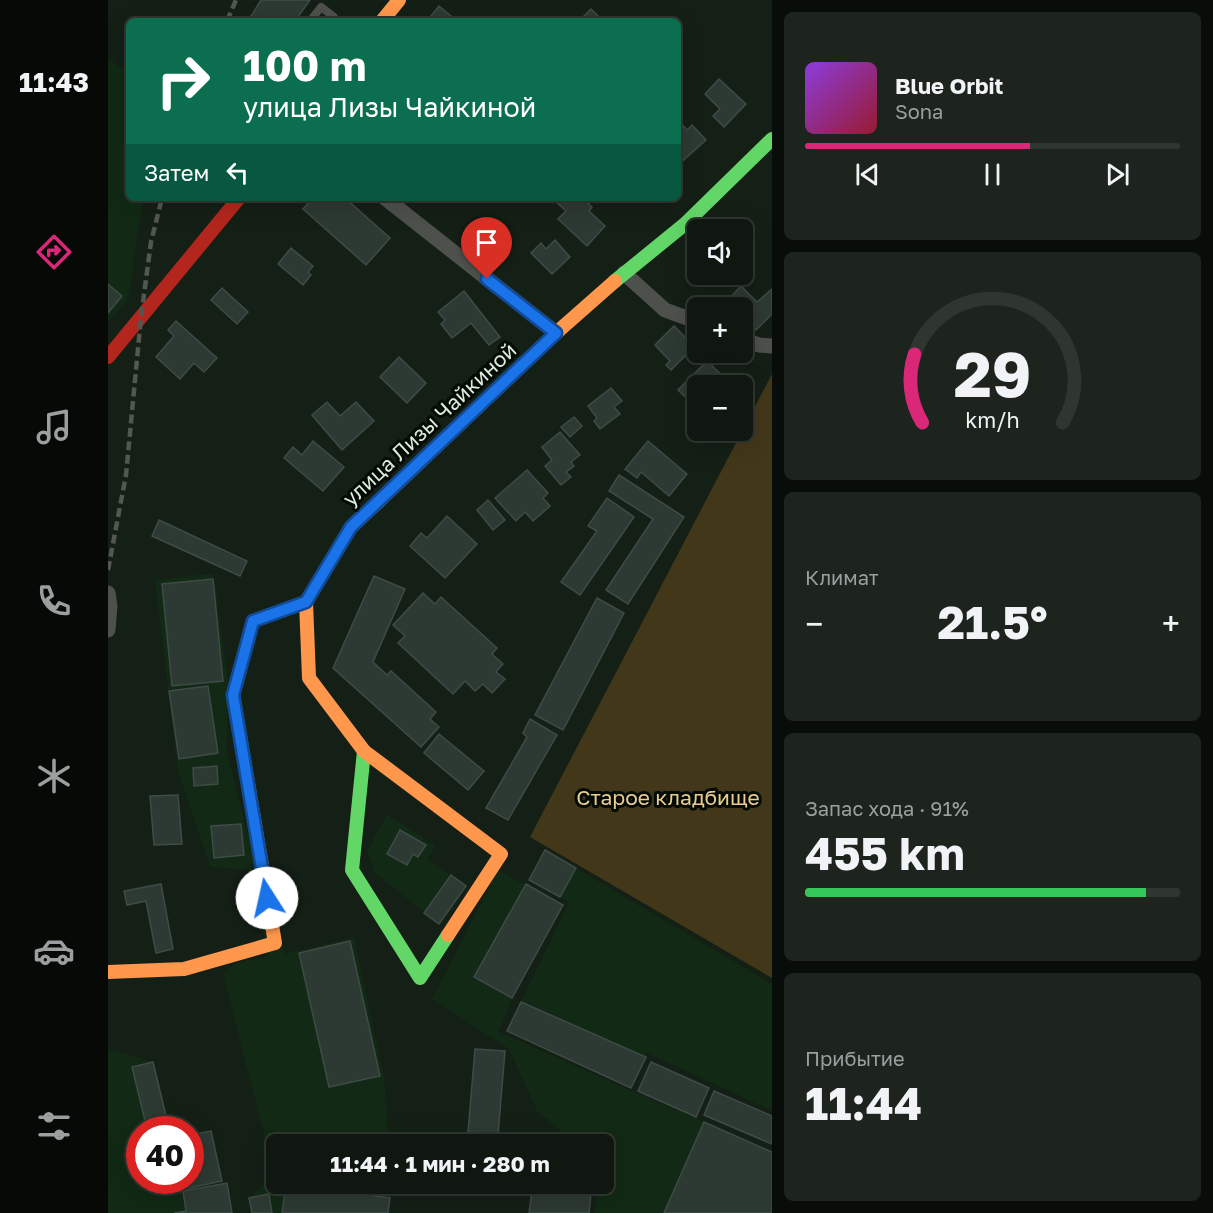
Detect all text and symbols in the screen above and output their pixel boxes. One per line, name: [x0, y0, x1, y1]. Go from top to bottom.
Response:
text: 100 m: [243, 40, 366, 90]
icon: right: [144, 42, 222, 120]
text: 11:43: [19, 66, 89, 98]
text: Blue Orbit: [895, 72, 1003, 99]
text: улица Лизы Чайкиной: [243, 91, 536, 123]
text: Sona: [895, 99, 943, 123]
icon: left: [221, 156, 254, 189]
icon: previous: [851, 158, 884, 191]
icon: pause: [976, 158, 1009, 191]
icon: next: [1101, 158, 1134, 191]
text: Затем: [144, 159, 209, 186]
pin: [461, 217, 512, 279]
map controls: [687, 219, 753, 441]
button: sound: [687, 219, 753, 285]
icon: arrive: [470, 226, 503, 259]
icon: directions: [33, 231, 75, 273]
button: +: [687, 297, 753, 363]
text: 29: [954, 336, 1031, 411]
street label: улица Лизы Чайкиной: [337, 337, 521, 511]
button: −: [687, 375, 753, 441]
icon: music: [33, 406, 75, 448]
text: km/h: [965, 408, 1020, 434]
text: Климат: [805, 565, 879, 589]
icon: phone: [33, 580, 75, 622]
text: 21.5°: [937, 595, 1048, 649]
text: −: [805, 604, 823, 643]
text: +: [1162, 604, 1180, 643]
icon: climate: [33, 755, 75, 797]
park label: Старое кладбище: [576, 784, 760, 810]
text: Запас хода · 91%: [805, 796, 969, 820]
text: 455 km: [805, 826, 965, 880]
position arrow: [235, 866, 299, 930]
icon: car: [33, 930, 75, 972]
text: Прибытие: [805, 1046, 905, 1070]
text: 11:44: [805, 1076, 922, 1130]
icon: filters: [33, 1105, 75, 1147]
speed limit sign: 40: [126, 1116, 204, 1194]
text: 11:44 · 1 мин · 280 m: [330, 1150, 550, 1177]

